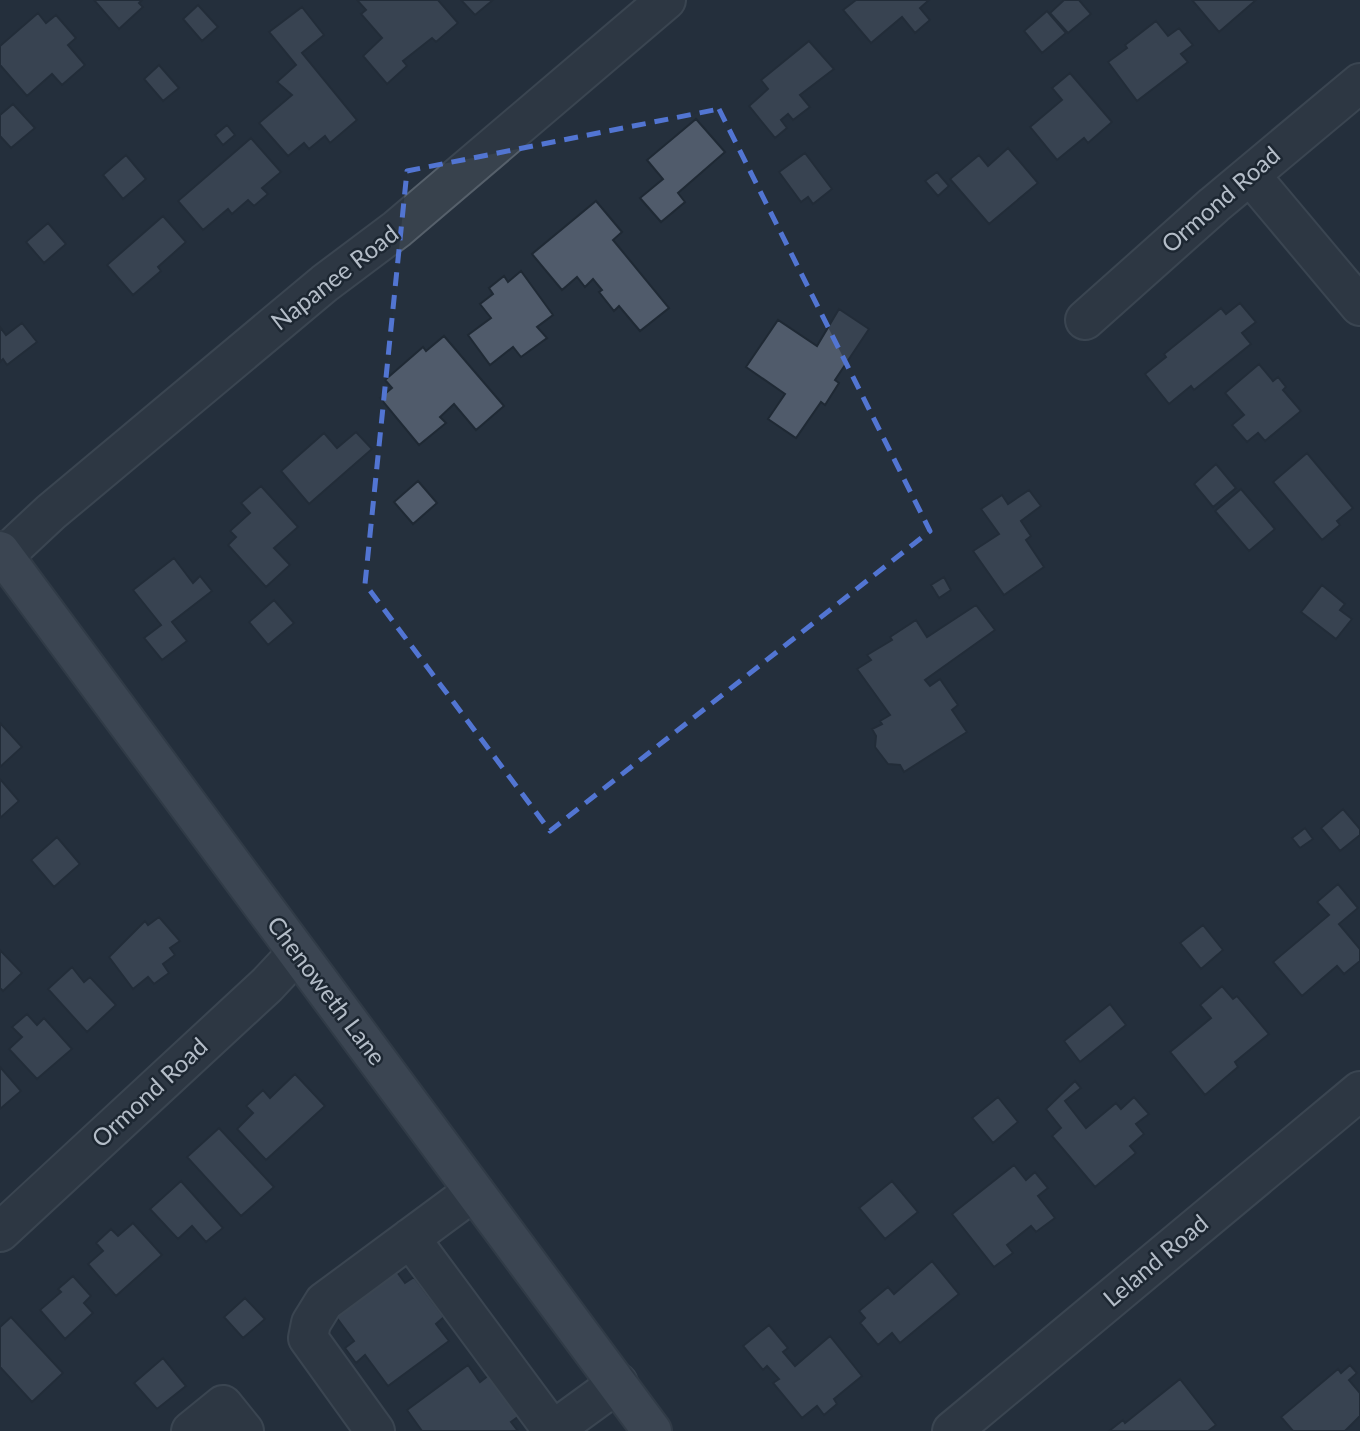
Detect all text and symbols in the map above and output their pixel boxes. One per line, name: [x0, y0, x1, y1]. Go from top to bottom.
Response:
street label: Ormond Road: [1155, 140, 1285, 258]
street label: Napanee Road: [265, 218, 403, 335]
street label: Chenoweth Lane: [262, 910, 393, 1070]
street label: Ormond Road: [85, 1031, 213, 1153]
street label: Leland Road: [1097, 1208, 1213, 1312]

